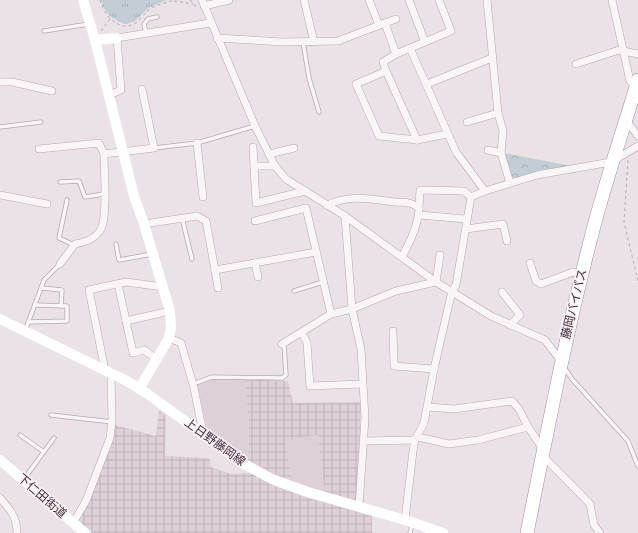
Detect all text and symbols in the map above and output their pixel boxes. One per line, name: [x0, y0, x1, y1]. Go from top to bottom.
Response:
street label: 藤岡バイパス: [557, 267, 590, 341]
street label: 上日野藤岡線: [181, 414, 249, 470]
street label: 下仁田街道: [14, 470, 71, 522]

